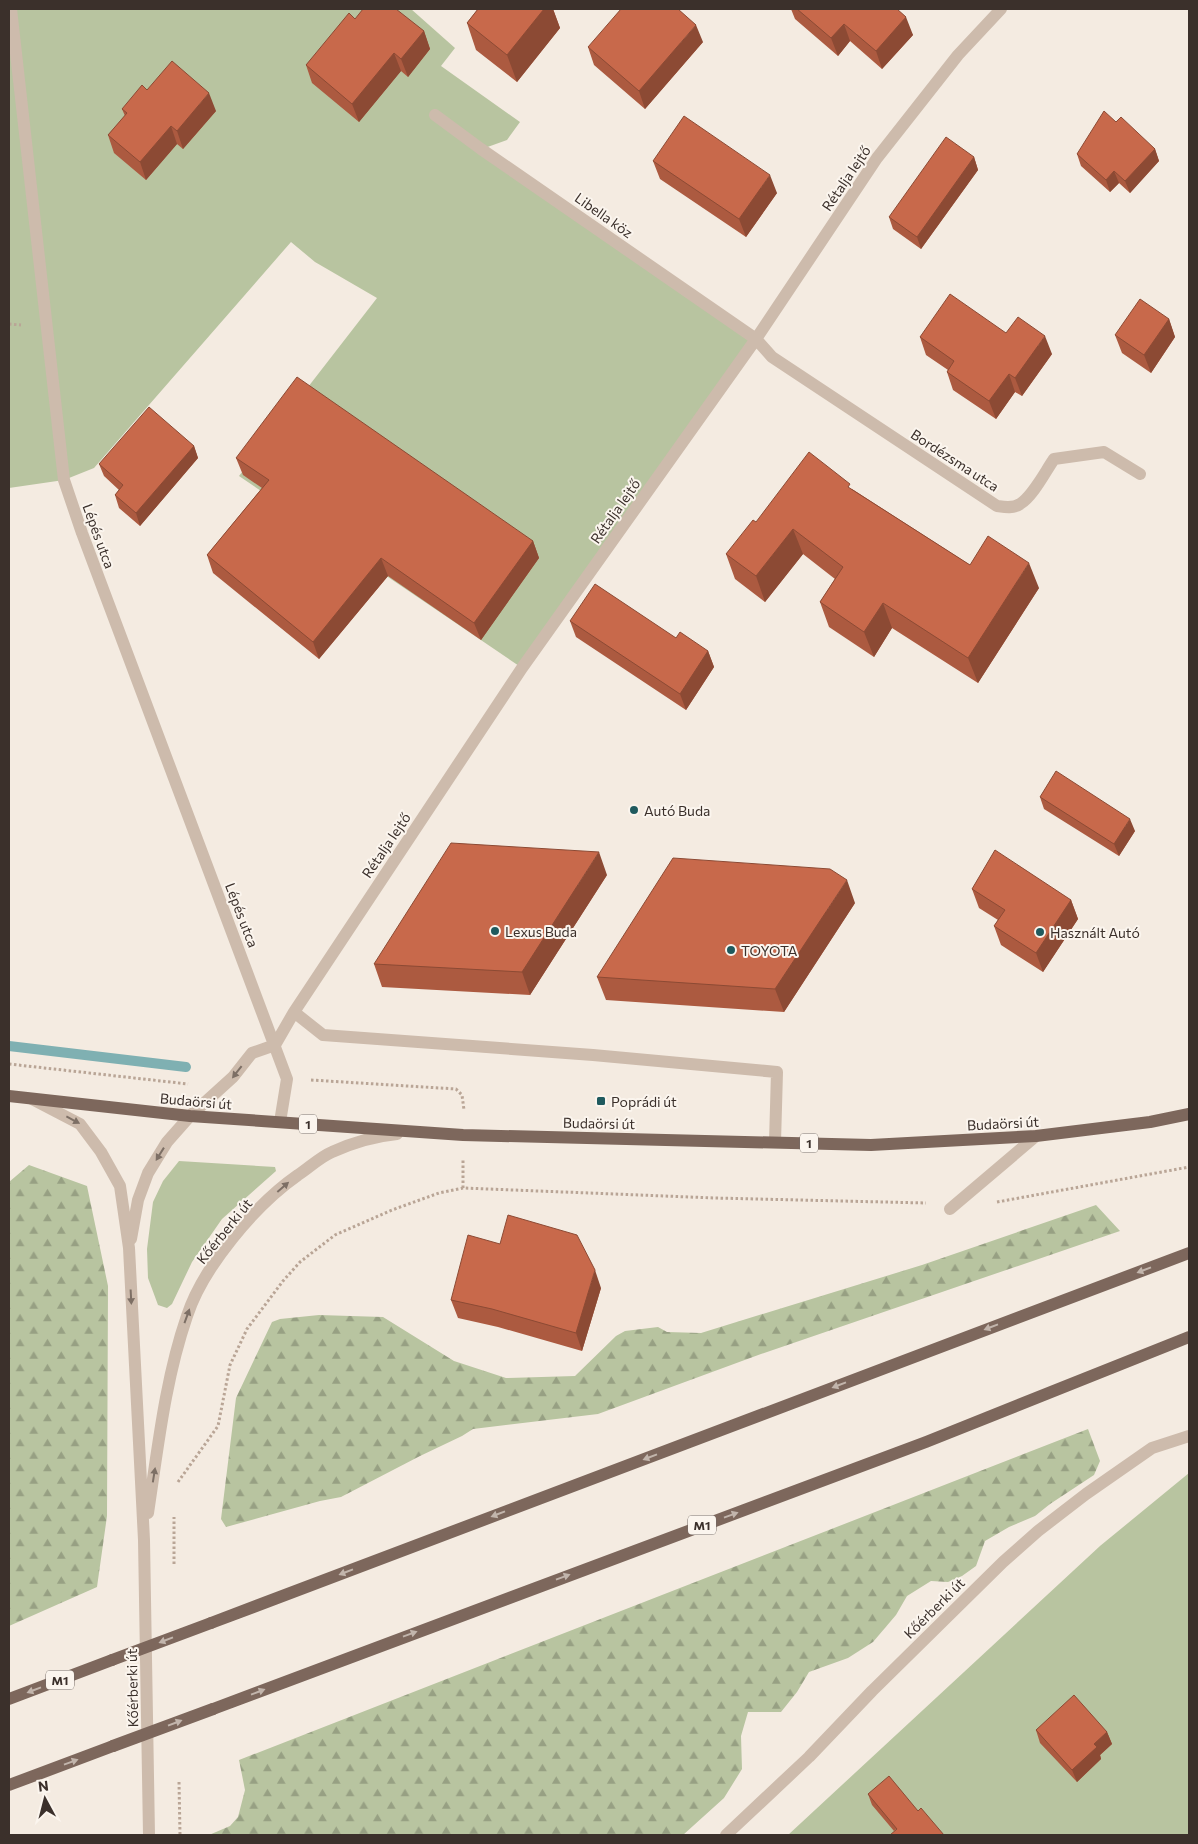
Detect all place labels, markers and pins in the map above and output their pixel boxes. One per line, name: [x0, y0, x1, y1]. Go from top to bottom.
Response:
place label: Autó Buda: [644, 802, 710, 819]
marker: Autó Buda: [628, 804, 640, 816]
place label: Lexus Buda: [505, 923, 577, 940]
place label: Használt Autó: [1050, 924, 1140, 941]
marker: Lexus Buda: [489, 925, 501, 937]
marker: Használt Autó: [1034, 926, 1046, 938]
place label: TOYOTA: [741, 942, 798, 959]
marker: TOYOTA: [725, 944, 737, 956]
place label: Poprádi út: [611, 1093, 677, 1110]
marker: Poprádi út: [595, 1095, 607, 1107]

